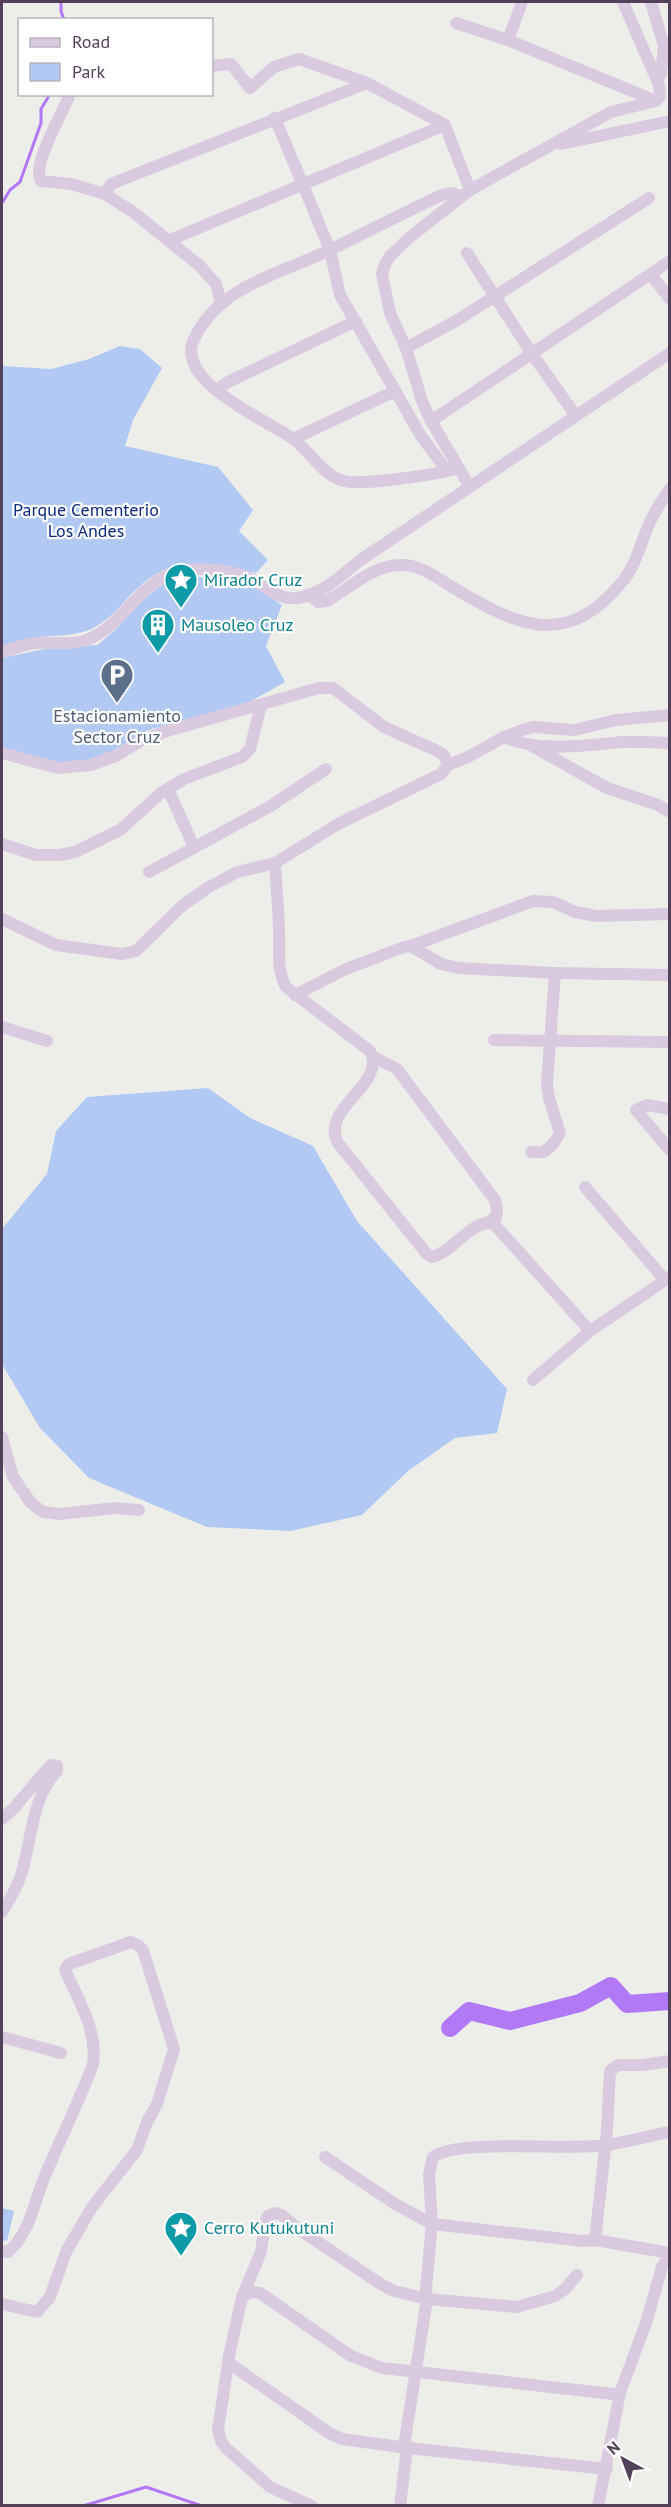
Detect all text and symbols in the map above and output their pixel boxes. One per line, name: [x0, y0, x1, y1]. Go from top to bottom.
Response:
legend: [18, 18, 213, 96]
text: Road: [72, 30, 110, 53]
text: Park: [72, 60, 105, 83]
park label: Parque Cementerio Los Andes: [13, 498, 159, 542]
place icon: Mirador Cruz: [163, 562, 199, 609]
place label: Mirador Cruz: [204, 568, 302, 591]
building icon: Mausoleo Cruz: [140, 607, 176, 654]
place label: Mausoleo Cruz: [181, 613, 294, 636]
parking icon: Estacionamiento Sector Cruz: [99, 657, 135, 704]
place label: Estacionamiento Sector Cruz: [53, 704, 181, 748]
place icon: Cerro Kutukutuni: [163, 2210, 199, 2257]
place label: Cerro Kutukutuni: [204, 2216, 334, 2239]
north arrow: [593, 2429, 653, 2489]
text: N: [603, 2437, 624, 2459]

